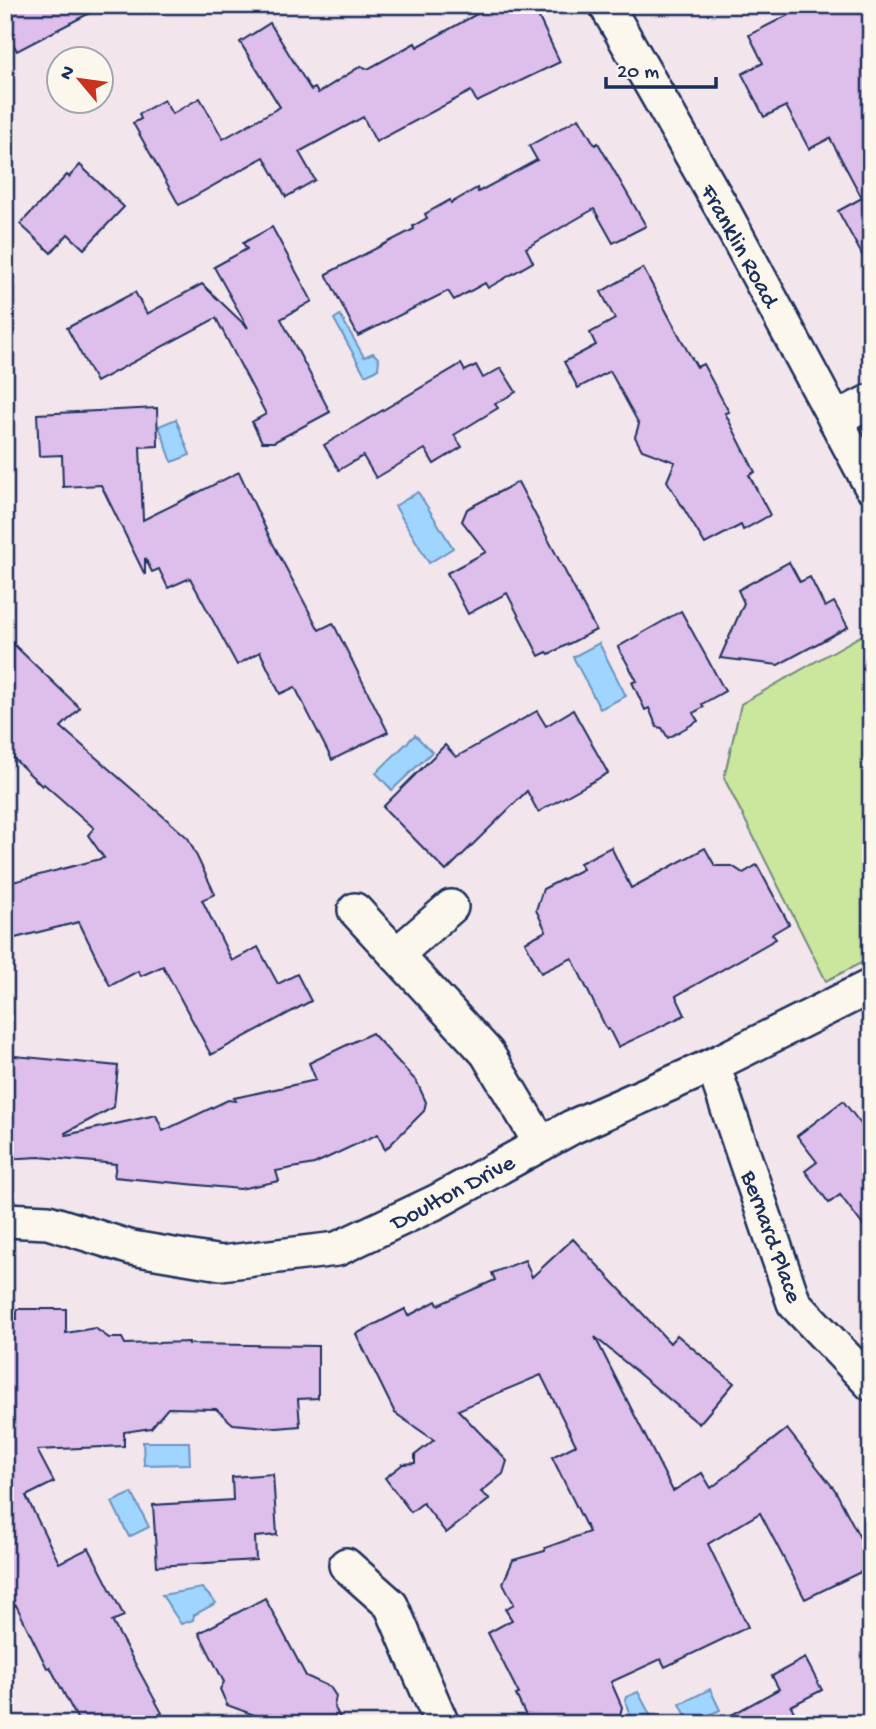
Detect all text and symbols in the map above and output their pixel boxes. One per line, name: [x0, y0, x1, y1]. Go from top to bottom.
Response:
north arrow: [46, 46, 116, 116]
scale bar: [606, 46, 717, 90]
text: 20 m: [617, 61, 659, 86]
text: N: [55, 62, 81, 84]
street label: Franklin Road: [692, 179, 785, 315]
street label: Doulton Drive: [385, 1149, 521, 1240]
street label: Bernard Place: [732, 1166, 807, 1308]

